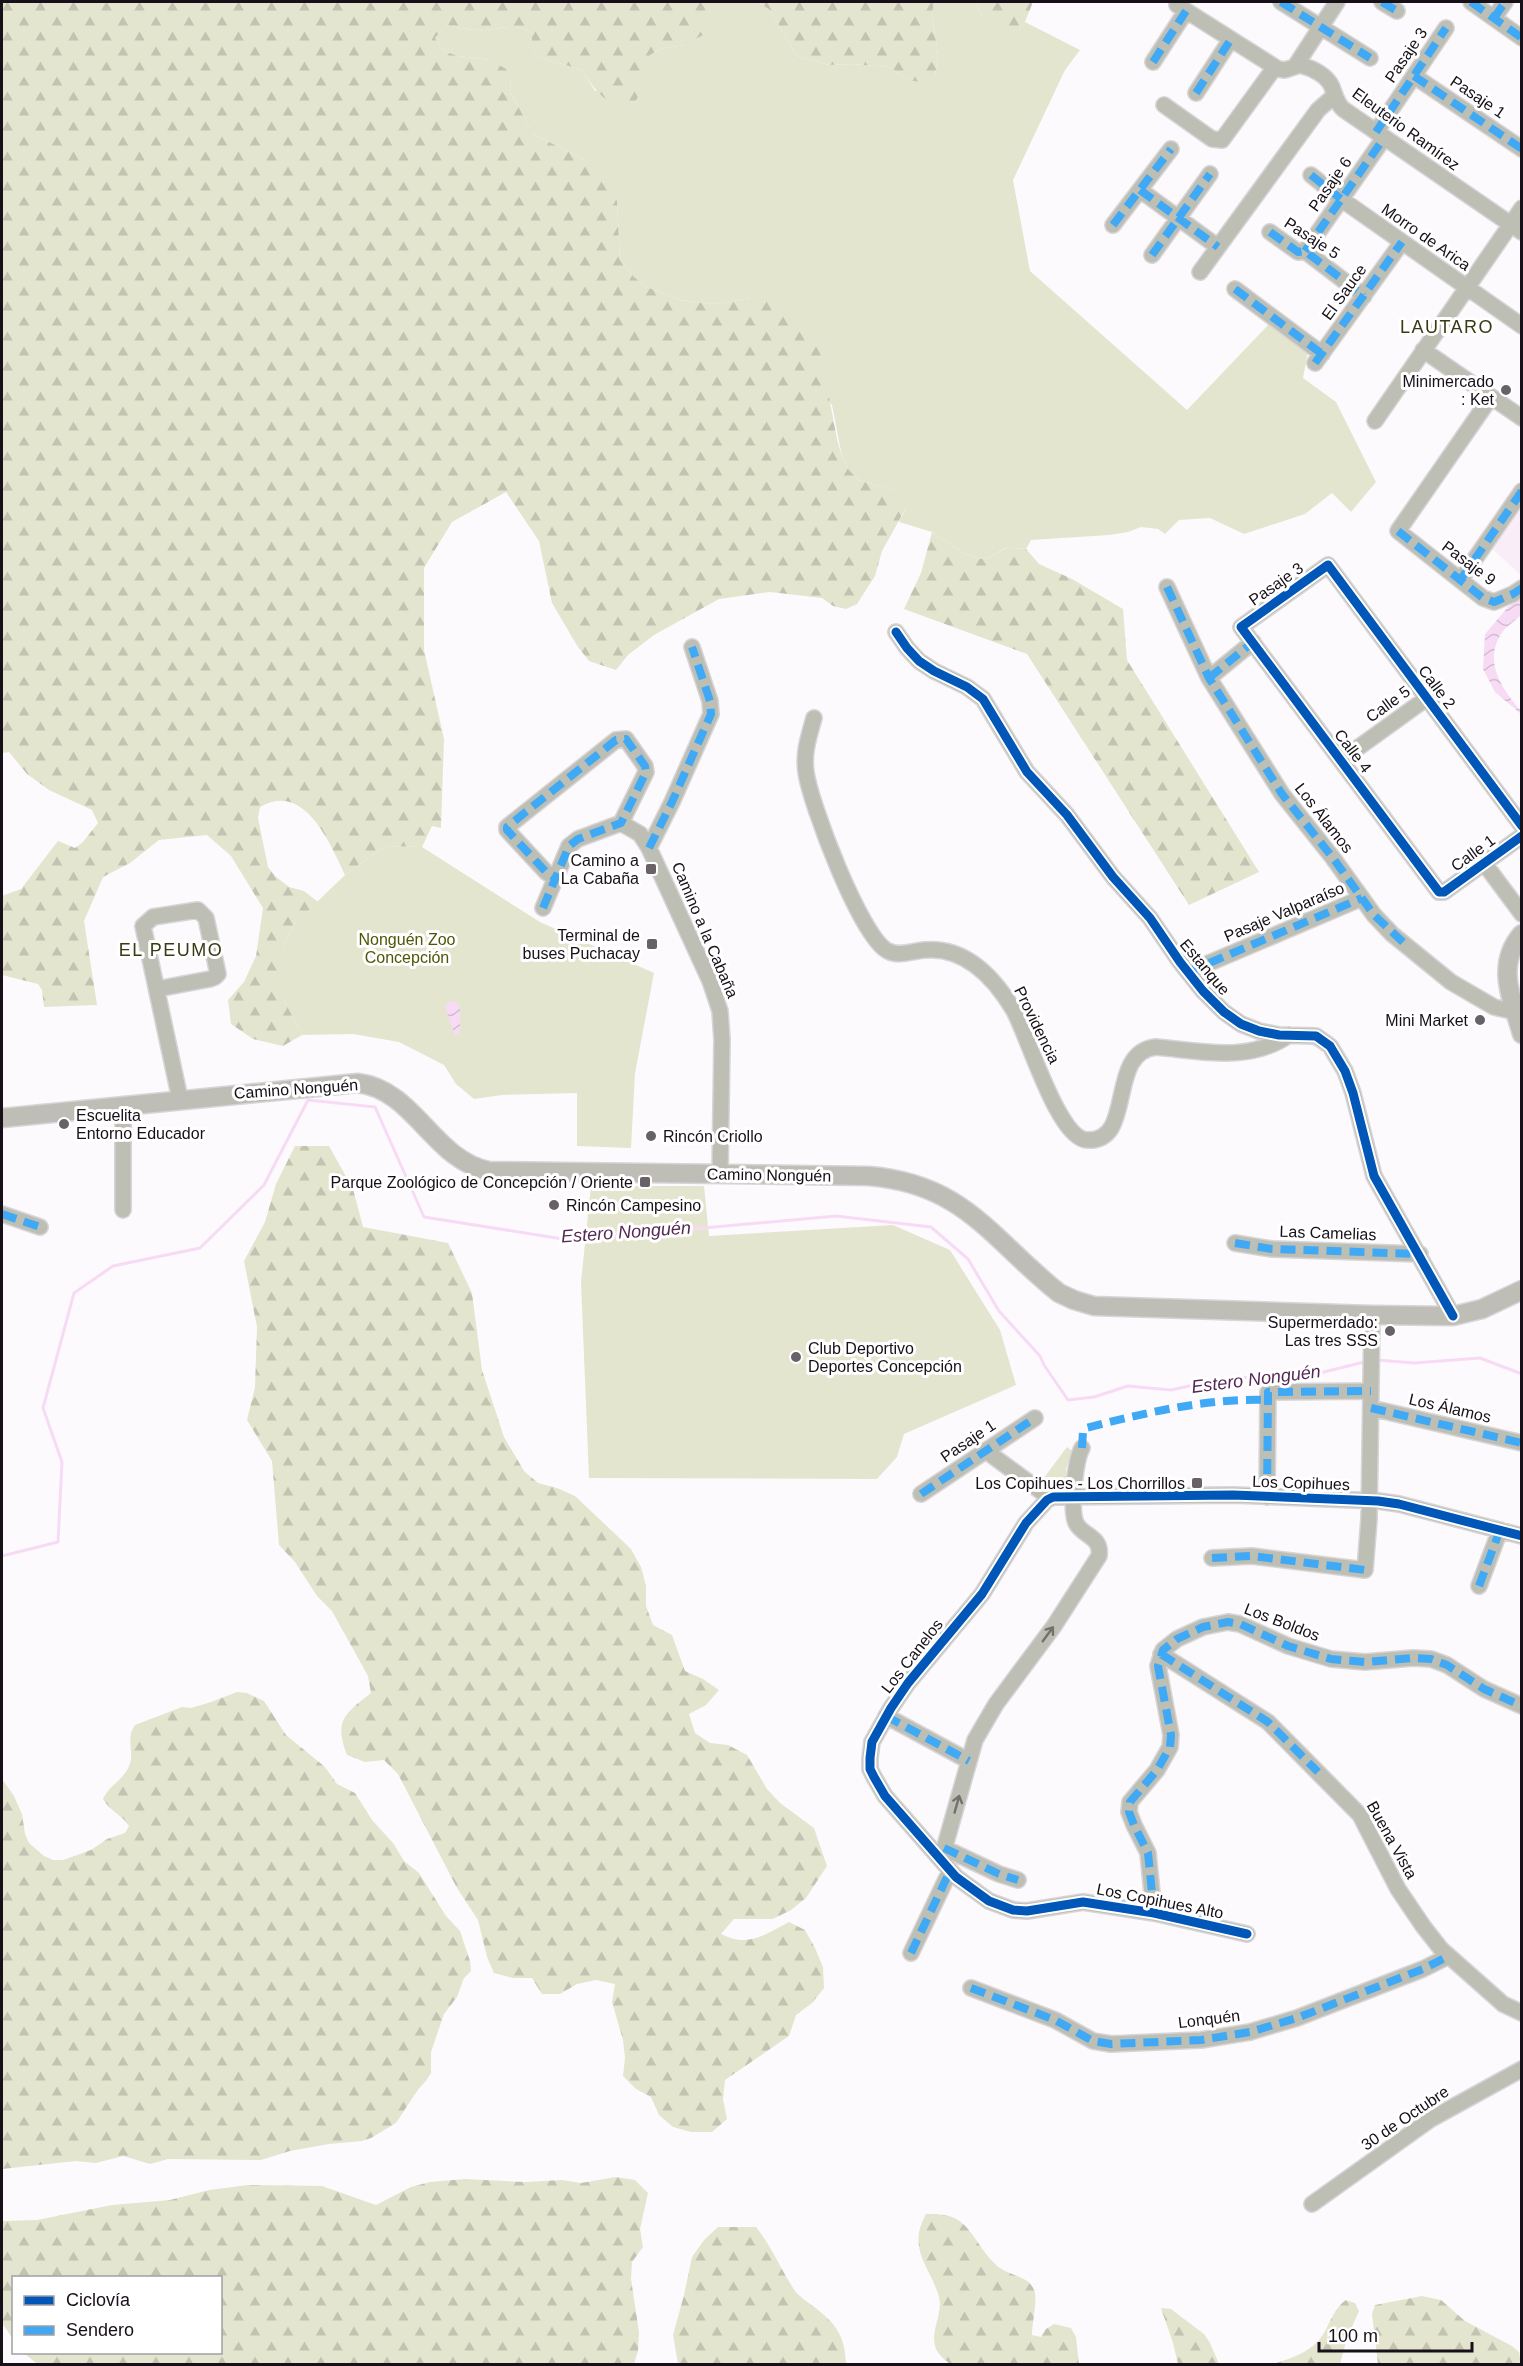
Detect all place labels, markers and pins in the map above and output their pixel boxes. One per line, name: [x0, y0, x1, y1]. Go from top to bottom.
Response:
place label: Minimercado : Ket: [1402, 373, 1495, 408]
marker: Minimercado : Ket: [1499, 383, 1513, 397]
place label: Camino a La Cabaña: [561, 852, 639, 887]
marker: Camino a La Cabaña: [644, 862, 658, 876]
place label: Terminal de buses Puchacay: [523, 927, 640, 962]
marker: Terminal de buses Puchacay: [645, 937, 659, 951]
place label: Mini Market: [1385, 1012, 1469, 1029]
marker: Mini Market: [1473, 1013, 1487, 1027]
place label: Escuelita Entorno Educador: [76, 1107, 206, 1142]
marker: Escuelita Entorno Educador: [57, 1117, 71, 1131]
place label: Rincón Criollo: [663, 1128, 763, 1145]
marker: Rincón Criollo: [644, 1129, 658, 1143]
place label: Parque Zoológico de Concepción / Oriente: [331, 1174, 633, 1191]
marker: Parque Zoológico de Concepción / Oriente: [638, 1175, 652, 1189]
place label: Rincón Campesino: [566, 1197, 701, 1214]
marker: Rincón Campesino: [547, 1198, 561, 1212]
place label: Supermerdado: Las tres SSS: [1268, 1314, 1378, 1349]
marker: Supermerdado: Las tres SSS: [1383, 1324, 1397, 1338]
place label: Club Deportivo Deportes Concepción: [808, 1340, 962, 1375]
marker: Club Deportivo Deportes Concepción: [789, 1350, 803, 1364]
place label: Los Copihues - Los Chorrillos: [975, 1475, 1185, 1492]
marker: Los Copihues - Los Chorrillos: [1190, 1476, 1204, 1490]

